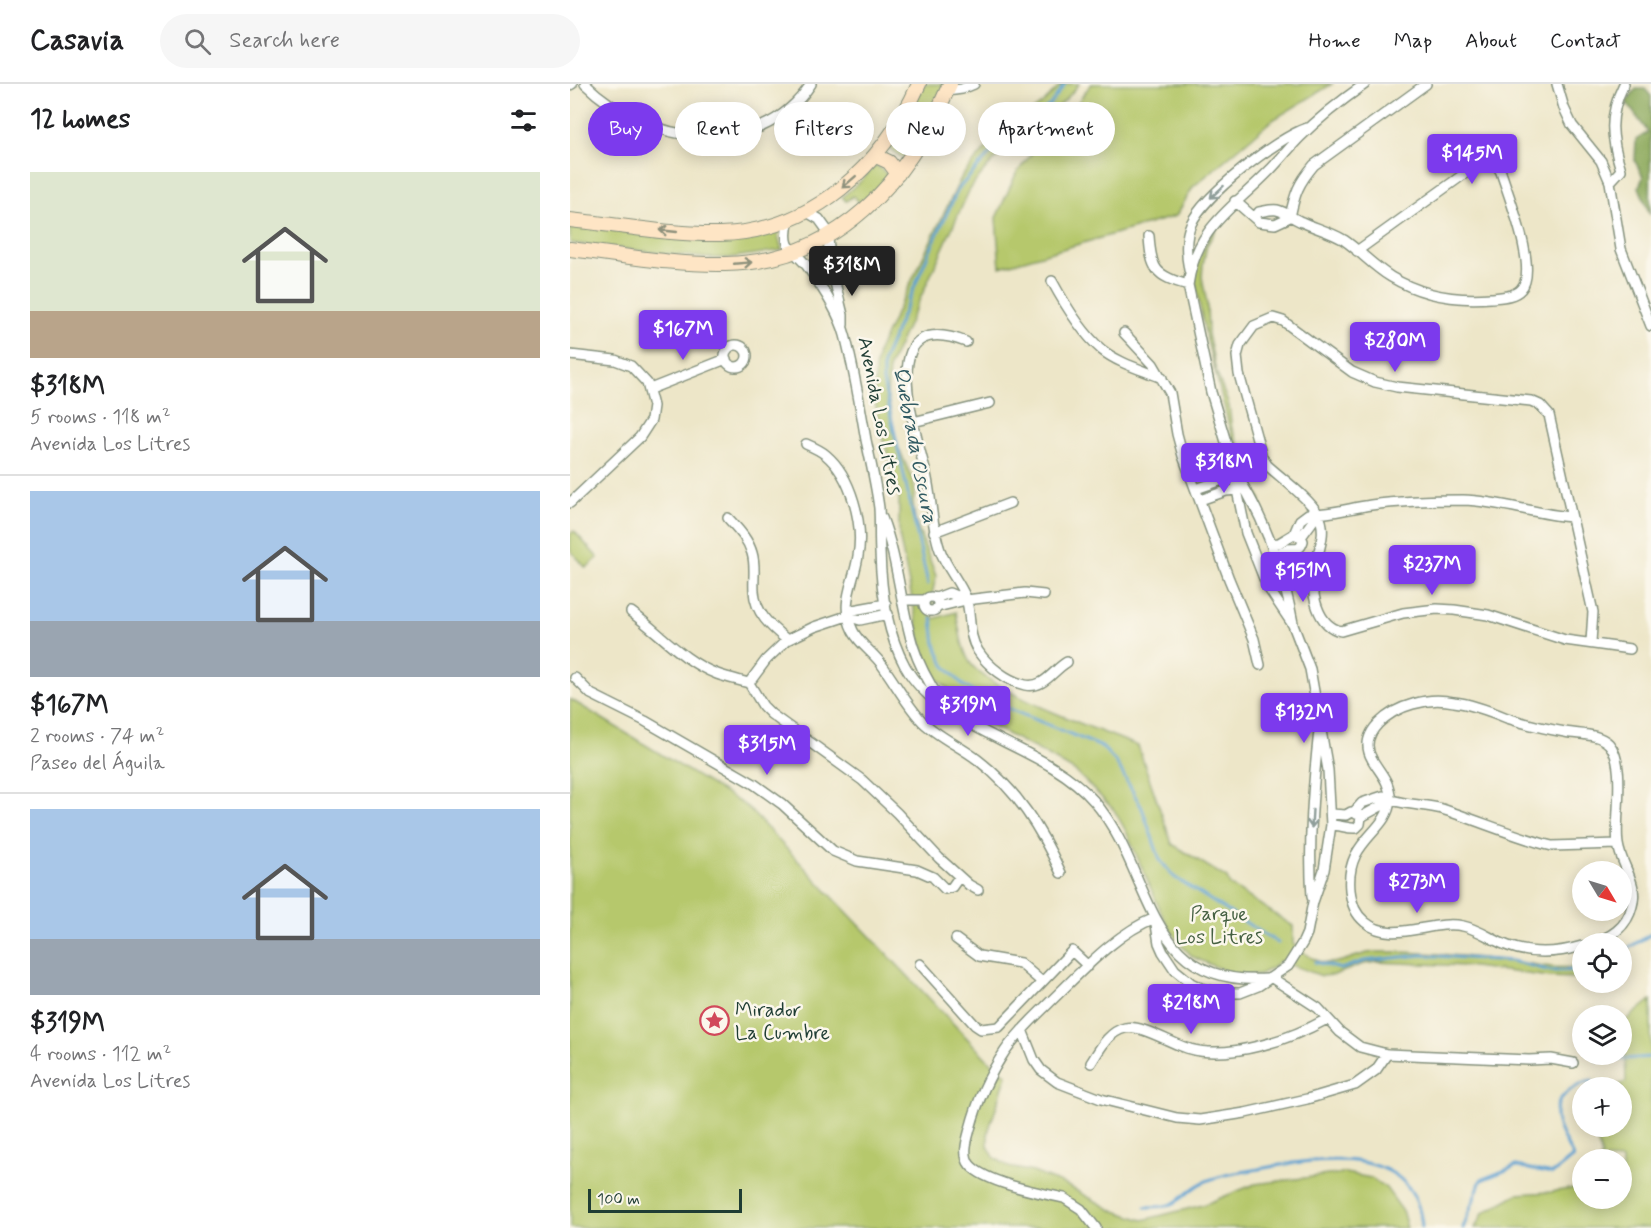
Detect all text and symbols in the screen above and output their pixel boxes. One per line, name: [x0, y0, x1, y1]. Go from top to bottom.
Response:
search box: [160, 14, 580, 68]
text: Casavia: [30, 23, 124, 60]
icon: search: [181, 25, 214, 58]
text: Search here: [229, 27, 340, 55]
text: Home: [1309, 27, 1361, 55]
text: Map: [1394, 27, 1432, 55]
text: About: [1465, 27, 1517, 55]
text: Contact: [1550, 27, 1621, 55]
chip: Buy: [588, 102, 663, 156]
chip: Rent: [675, 102, 762, 156]
chip: Filters: [774, 102, 874, 156]
chip: New: [886, 102, 966, 156]
chip: Apartment: [978, 102, 1115, 156]
text: 12 homes: [30, 103, 130, 137]
icon: filters: [507, 104, 540, 137]
pin: $145M: [1430, 134, 1514, 185]
text: $145M: [1441, 140, 1503, 167]
one-way arrow: [842, 175, 857, 189]
one-way arrow: [1210, 185, 1225, 199]
icon: home: [231, 211, 339, 319]
one-way arrow: [658, 225, 678, 236]
pin: $318M: [810, 246, 894, 297]
text: $318M: [823, 252, 881, 279]
one-way arrow: [732, 257, 752, 268]
pin: $167M: [641, 310, 725, 361]
text: $167M: [653, 316, 713, 343]
pin: $280M: [1353, 322, 1437, 373]
text: $280M: [1364, 328, 1426, 355]
street label: Avenida Los Litres: [850, 335, 908, 497]
water label: Quebrada Oscura: [886, 364, 944, 526]
text: $318M: [30, 370, 105, 404]
text: 5 rooms · 118 m²: [30, 404, 171, 431]
text: Avenida Los Litres: [30, 431, 190, 458]
pin: $318M: [1182, 443, 1266, 494]
text: $318M: [1195, 449, 1253, 476]
icon: home: [231, 530, 339, 638]
pin: $237M: [1390, 545, 1474, 596]
text: $237M: [1403, 551, 1461, 578]
pin: $151M: [1261, 552, 1345, 603]
text: $151M: [1275, 558, 1331, 585]
pin: $319M: [926, 686, 1010, 737]
text: $167M: [30, 689, 109, 723]
text: $319M: [939, 692, 997, 719]
pin: $132M: [1262, 693, 1346, 744]
text: $132M: [1275, 699, 1333, 726]
text: 2 rooms · 74 m²: [30, 723, 164, 750]
pin: $315M: [725, 725, 809, 776]
text: $315M: [738, 731, 796, 758]
text: Paseo del Águila: [30, 750, 165, 777]
one-way arrow: [1307, 808, 1318, 828]
icon: home: [231, 848, 339, 956]
north arrow: [1572, 861, 1632, 921]
map controls: [1572, 861, 1632, 1209]
pin: $273M: [1375, 863, 1459, 914]
text: $273M: [1388, 869, 1446, 896]
park label: Parque Los Litres: [1175, 901, 1263, 951]
button: locate: [1572, 933, 1632, 993]
pin: $218M: [1149, 984, 1233, 1035]
text: $218M: [1162, 990, 1220, 1017]
place label: Mirador La Cumbre: [735, 997, 830, 1047]
place icon: Mirador La Cumbre: [698, 1005, 730, 1037]
button: layers: [1572, 1005, 1632, 1065]
text: $319M: [30, 1007, 105, 1041]
text: 4 rooms · 112 m²: [30, 1041, 171, 1068]
text: Avenida Los Litres: [30, 1068, 190, 1095]
button: +: [1572, 1077, 1632, 1137]
button: −: [1572, 1149, 1632, 1209]
scale bar: [588, 1186, 742, 1214]
text: 100 m: [597, 1189, 640, 1210]

